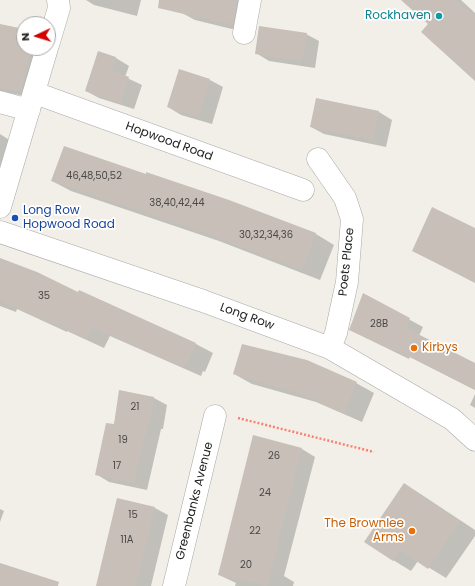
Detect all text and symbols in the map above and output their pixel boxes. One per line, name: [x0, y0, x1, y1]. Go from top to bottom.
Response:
place label: Rockhaven: [365, 9, 431, 23]
marker: Rockhaven: [434, 11, 444, 21]
north arrow: [16, 16, 56, 56]
text: N: [17, 32, 33, 41]
street label: Hopwood Road: [123, 120, 215, 164]
house number: 46,48,50,52: [66, 170, 122, 182]
house number: 38,40,42,44: [149, 197, 205, 209]
place label: Long Row Hopwood Road: [23, 204, 115, 232]
marker: Long Row Hopwood Road: [10, 213, 20, 223]
street label: Poets Place: [336, 227, 358, 297]
house number: 30,32,34,36: [239, 229, 293, 241]
house number: 35: [38, 290, 50, 302]
street label: Long Row: [218, 301, 276, 333]
house number: 28B: [370, 318, 388, 330]
place label: Kirbys: [422, 341, 458, 355]
marker: Kirbys: [409, 343, 419, 353]
house number: 21: [131, 401, 139, 413]
house number: 19: [118, 434, 128, 446]
street label: Greenbanks Avenue: [173, 441, 217, 561]
house number: 26: [268, 450, 280, 462]
house number: 17: [113, 460, 121, 472]
house number: 24: [259, 487, 271, 499]
house number: 15: [128, 509, 138, 521]
place label: The Brownlee Arms: [324, 517, 404, 545]
house number: 22: [249, 525, 261, 537]
marker: The Brownlee Arms: [407, 526, 417, 536]
house number: 11A: [120, 534, 134, 546]
house number: 20: [240, 559, 252, 571]

